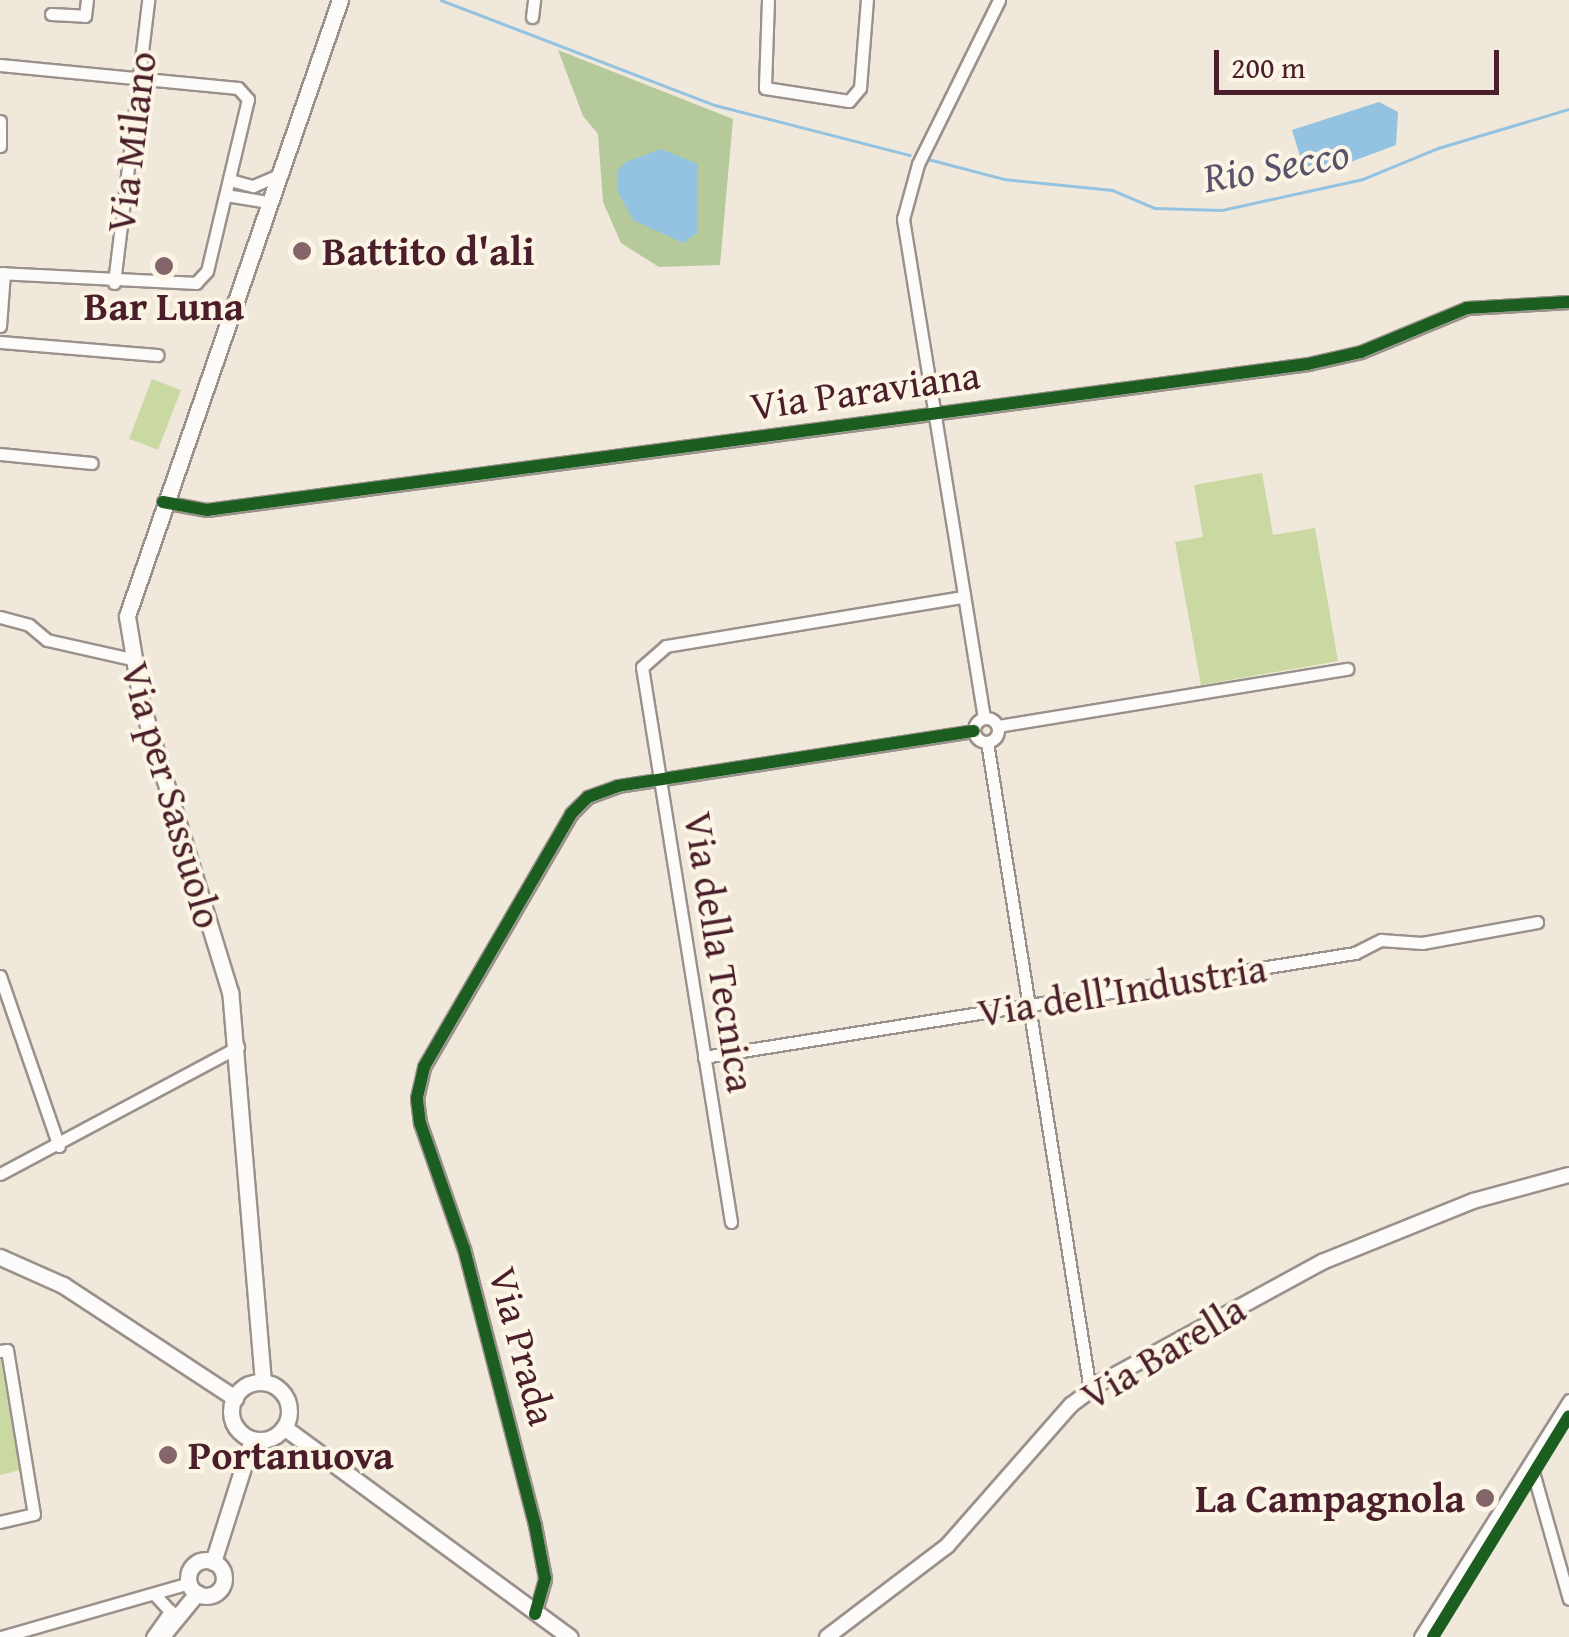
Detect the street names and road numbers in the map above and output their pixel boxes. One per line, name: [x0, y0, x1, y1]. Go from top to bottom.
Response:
street label: Via Milano: [96, 49, 166, 235]
street label: Via Paraviana: [747, 350, 983, 430]
street label: Via per Sassuolo: [111, 656, 233, 934]
street label: Via della Tecnica: [674, 808, 766, 1096]
street label: Via dell’Industria: [974, 943, 1270, 1037]
street label: Via Prada: [479, 1262, 567, 1430]
street label: Via Barella: [1072, 1284, 1254, 1420]

